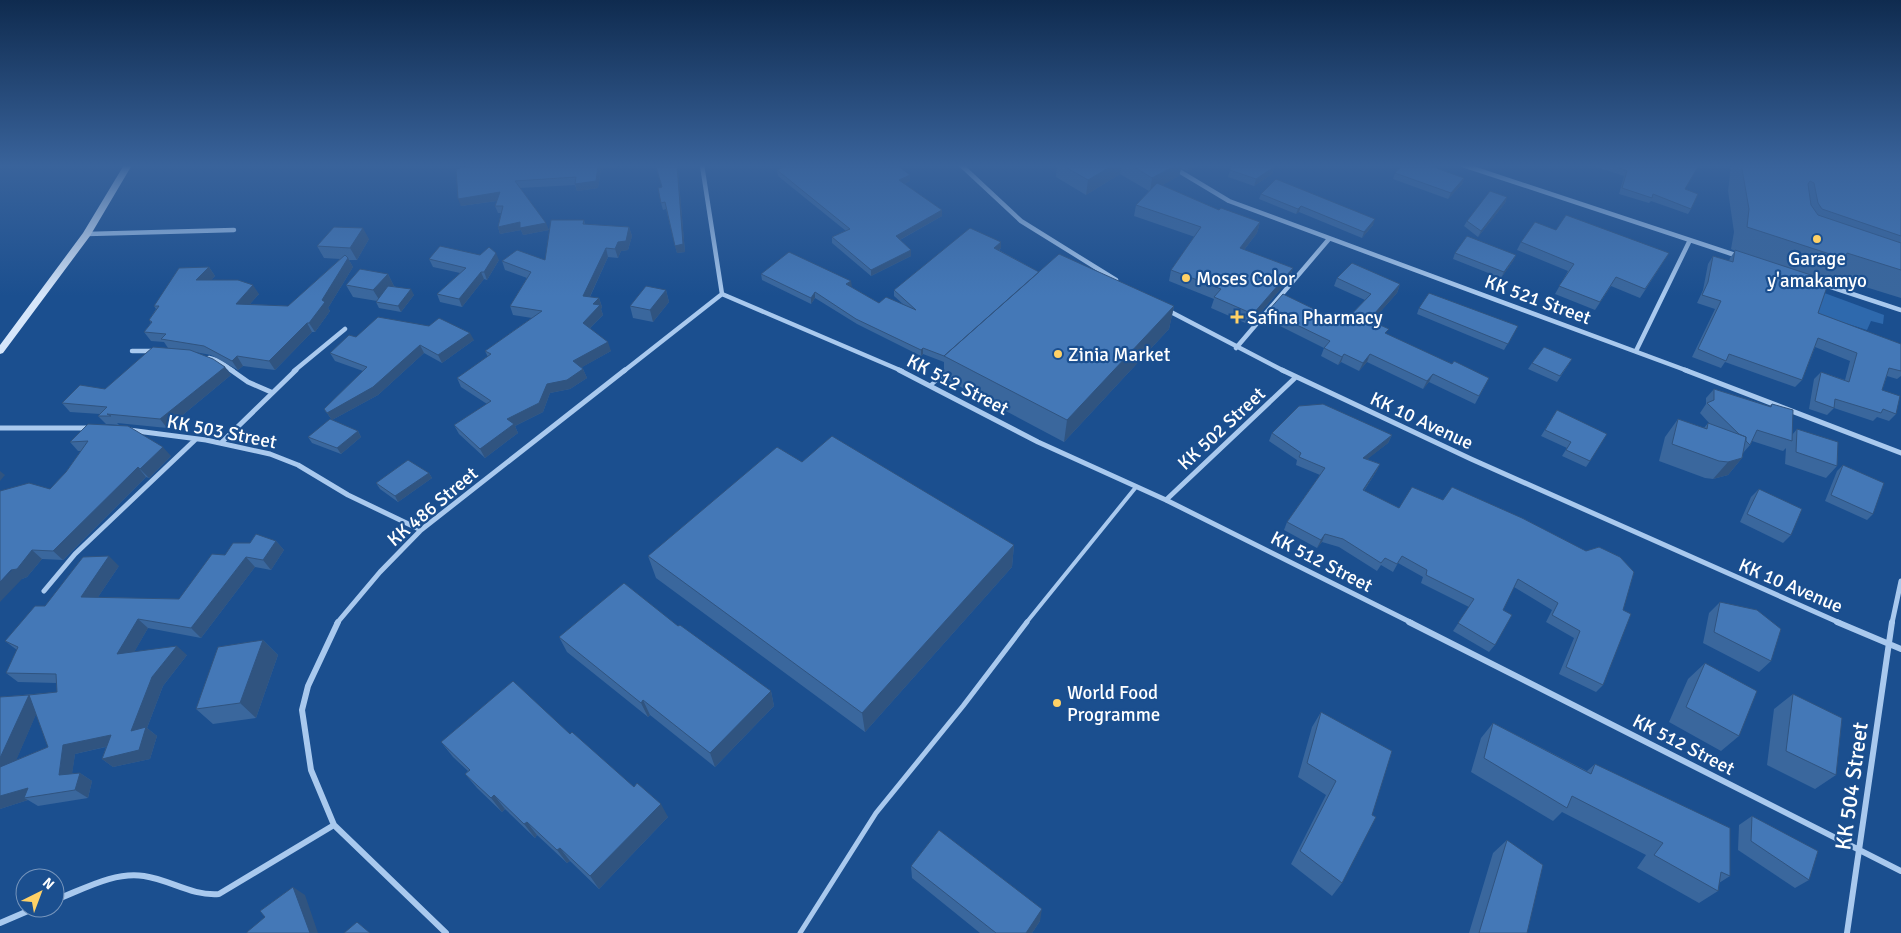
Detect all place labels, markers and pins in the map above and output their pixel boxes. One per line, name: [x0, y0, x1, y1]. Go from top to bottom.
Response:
marker: Garage y'amakamyo: [1811, 233, 1823, 245]
place label: Garage y'amakamyo: [1767, 247, 1867, 293]
place label: Moses Color: [1196, 267, 1295, 291]
marker: Moses Color: [1180, 272, 1192, 284]
place label: Safina Pharmacy: [1247, 306, 1383, 330]
marker: Safina Pharmacy: [1231, 311, 1243, 323]
place label: Zinia Market: [1068, 343, 1171, 367]
marker: Zinia Market: [1052, 348, 1064, 360]
place label: World Food Programme: [1067, 681, 1160, 727]
marker: World Food Programme: [1051, 697, 1063, 709]

